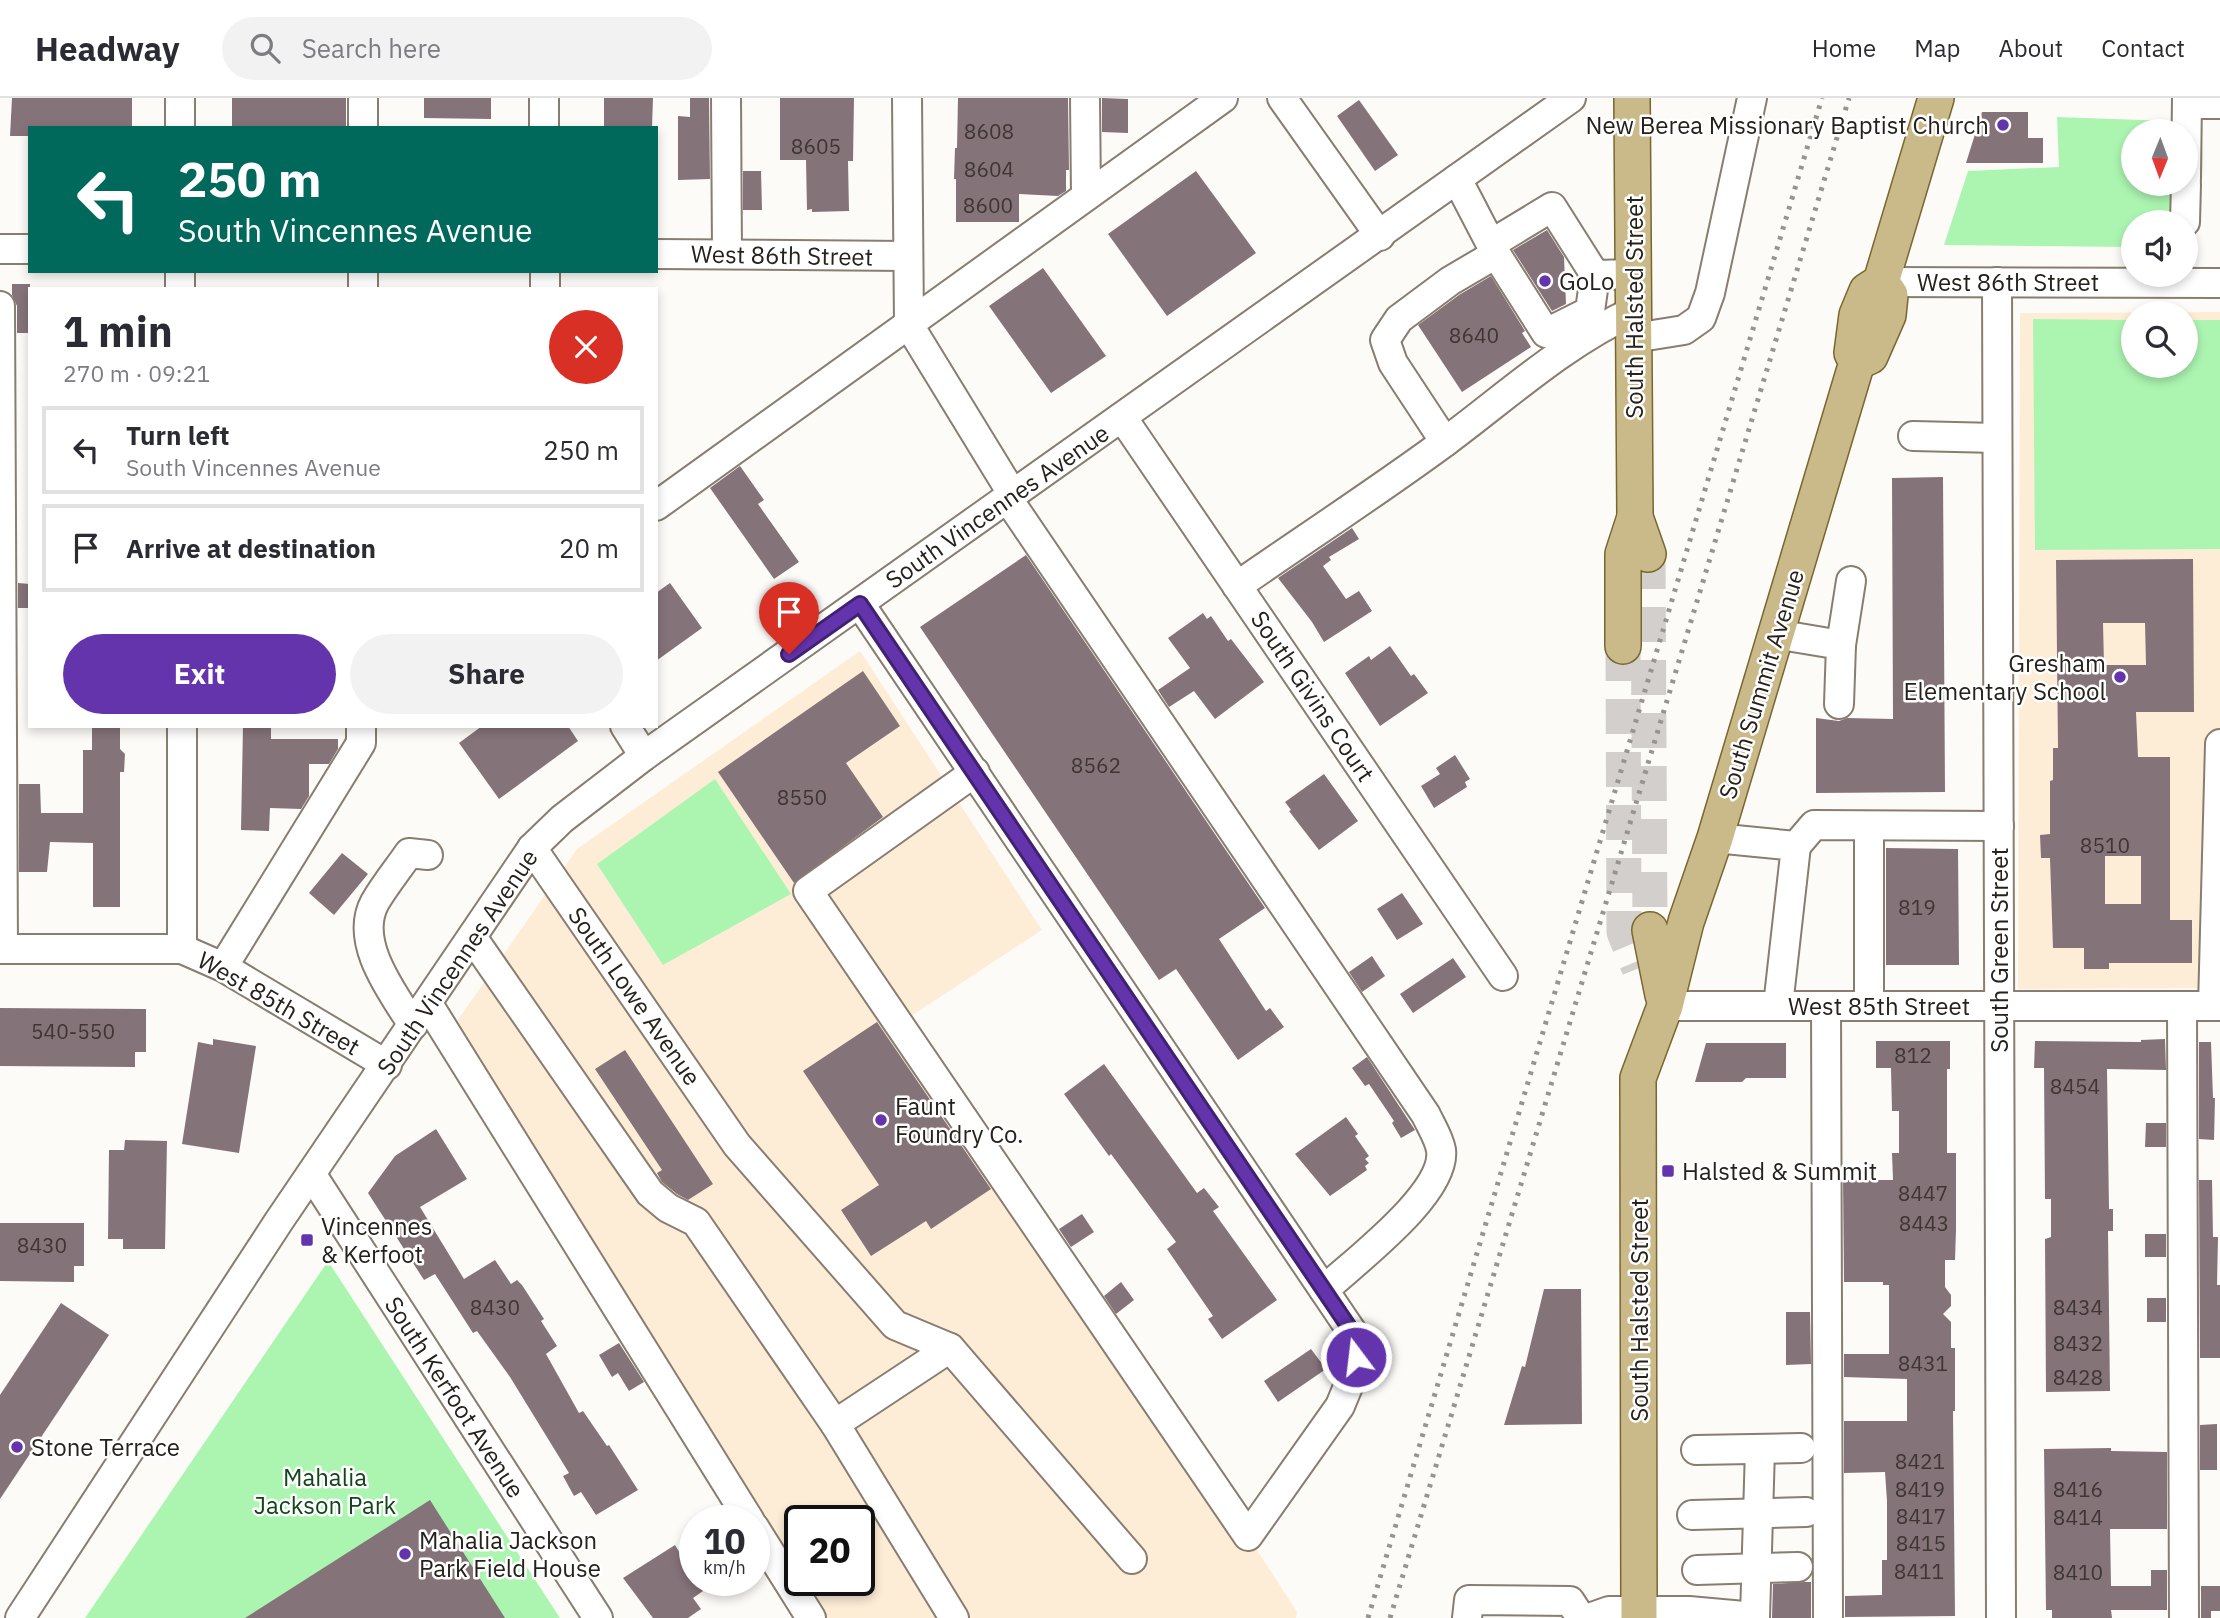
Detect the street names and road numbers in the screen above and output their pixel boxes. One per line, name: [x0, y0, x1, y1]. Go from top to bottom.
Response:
street label: South Halsted Street: [1618, 195, 1650, 419]
street label: West 86th Street: [691, 237, 873, 273]
street label: West 86th Street: [1917, 266, 2099, 298]
street label: South Vincennes Avenue: [879, 417, 1115, 595]
street label: South Summit Avenue: [1711, 565, 1811, 803]
street label: South Givins Court: [1244, 604, 1382, 788]
street label: South Vincennes Avenue: [369, 843, 545, 1081]
street label: South Green Street: [1983, 847, 2015, 1053]
street label: South Lowe Avenue: [561, 900, 709, 1092]
street label: West 85th Street: [192, 944, 366, 1062]
street label: West 85th Street: [1788, 990, 1970, 1022]
street label: South Halsted Street: [1623, 1198, 1655, 1422]
street label: South Kerfoot Avenue: [378, 1290, 532, 1504]

